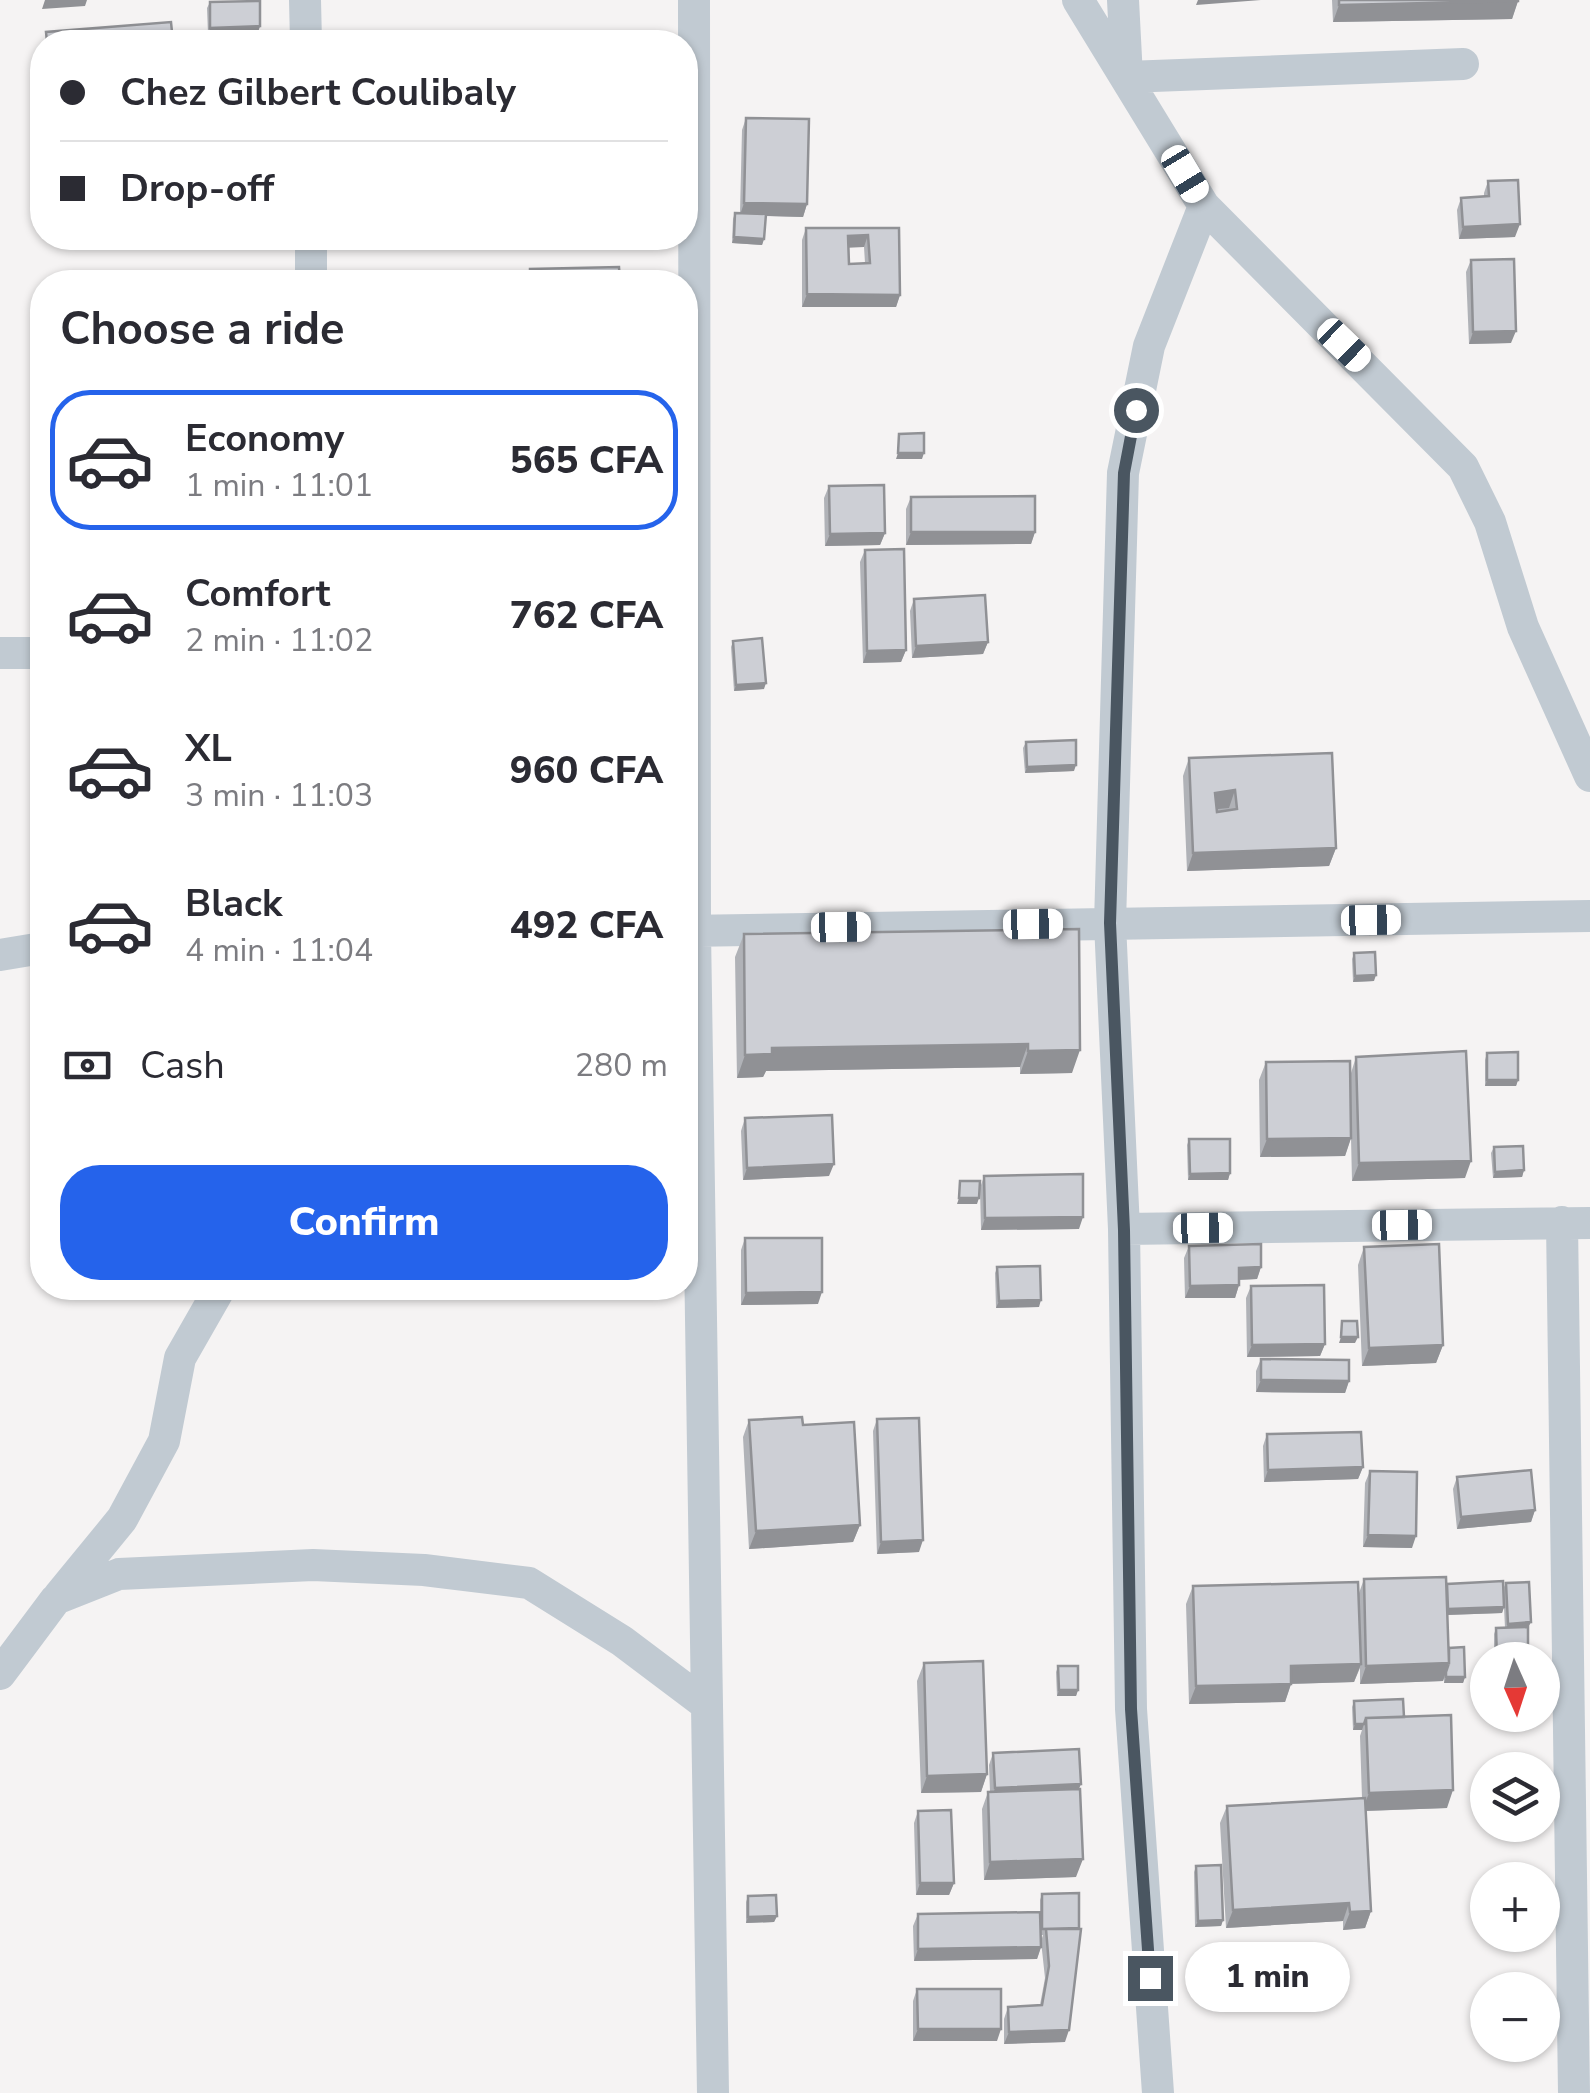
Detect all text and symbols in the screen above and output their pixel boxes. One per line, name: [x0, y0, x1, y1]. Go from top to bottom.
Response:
text: Chez Gilbert Coulibaly: [120, 67, 516, 118]
car: [1157, 141, 1213, 207]
text: Drop-off: [120, 163, 274, 214]
text: Choose a ride: [60, 299, 345, 360]
car: [1312, 313, 1376, 377]
route start: [1114, 388, 1159, 433]
text: Economy: [185, 413, 344, 464]
icon: car: [65, 415, 155, 505]
text: 565 CFA: [510, 435, 663, 486]
text: 1 min · 11:01: [185, 464, 373, 507]
text: Comfort: [185, 568, 330, 619]
icon: car: [65, 570, 155, 660]
text: 762 CFA: [510, 590, 663, 641]
text: 2 min · 11:02: [185, 619, 373, 662]
text: XL: [185, 723, 232, 774]
icon: car: [65, 725, 155, 815]
text: 960 CFA: [510, 745, 663, 796]
text: 3 min · 11:03: [185, 774, 373, 817]
text: Black: [185, 878, 282, 929]
icon: car: [65, 880, 155, 970]
text: 492 CFA: [510, 900, 663, 951]
car: [1341, 904, 1401, 936]
car: [1003, 908, 1063, 940]
car: [811, 911, 871, 943]
text: 4 min · 11:04: [185, 929, 373, 972]
icon: cash: [60, 1038, 115, 1093]
text: Cash: [140, 1040, 225, 1091]
text: 280 m: [575, 1044, 668, 1087]
button: Confirm: [60, 1165, 668, 1280]
car: [1372, 1209, 1432, 1241]
car: [1173, 1212, 1233, 1244]
north arrow: [1470, 1642, 1560, 1732]
map controls: [1470, 1642, 1560, 2062]
button: layers: [1470, 1752, 1560, 1842]
button: +: [1470, 1862, 1560, 1952]
callout: 1 min: [1185, 1943, 1350, 2013]
text: 1 min: [1225, 1955, 1310, 1998]
route end: [1128, 1956, 1173, 2001]
button: −: [1470, 1972, 1560, 2062]

